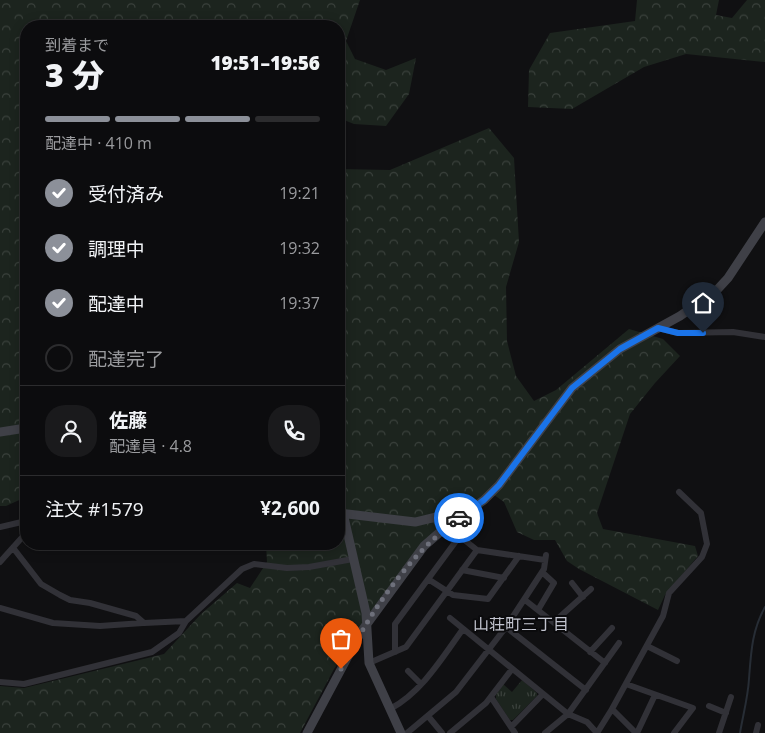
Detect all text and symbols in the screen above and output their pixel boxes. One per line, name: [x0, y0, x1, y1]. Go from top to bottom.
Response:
text: 到着まで: [45, 34, 109, 56]
text: 19:51–19:56: [210, 50, 320, 76]
text: 3 分: [45, 53, 104, 96]
text: 配達中 · 410 m: [45, 132, 152, 154]
icon: check: [45, 179, 73, 207]
text: 受付済み: [88, 181, 164, 207]
text: 19:21: [279, 182, 320, 204]
icon: check: [45, 234, 73, 262]
text: 調理中: [88, 236, 145, 262]
text: 19:32: [279, 237, 320, 259]
pin: [682, 282, 724, 333]
icon: check: [45, 289, 73, 317]
icon: home: [689, 289, 717, 317]
text: 配達中: [88, 291, 145, 317]
text: 19:37: [279, 292, 320, 314]
text: 配達完了: [88, 346, 164, 372]
button: person: [45, 405, 97, 457]
button: phone: [268, 405, 320, 457]
text: 佐藤: [109, 407, 147, 433]
text: 配達員 · 4.8: [109, 435, 192, 457]
courier: [434, 493, 484, 543]
text: ¥2,600: [260, 495, 320, 521]
text: 注文 #1579: [45, 496, 144, 522]
icon: car: [445, 504, 473, 532]
district label: 山荘町三丁目: [473, 613, 569, 635]
pin: [320, 618, 362, 669]
icon: bag: [327, 625, 355, 653]

